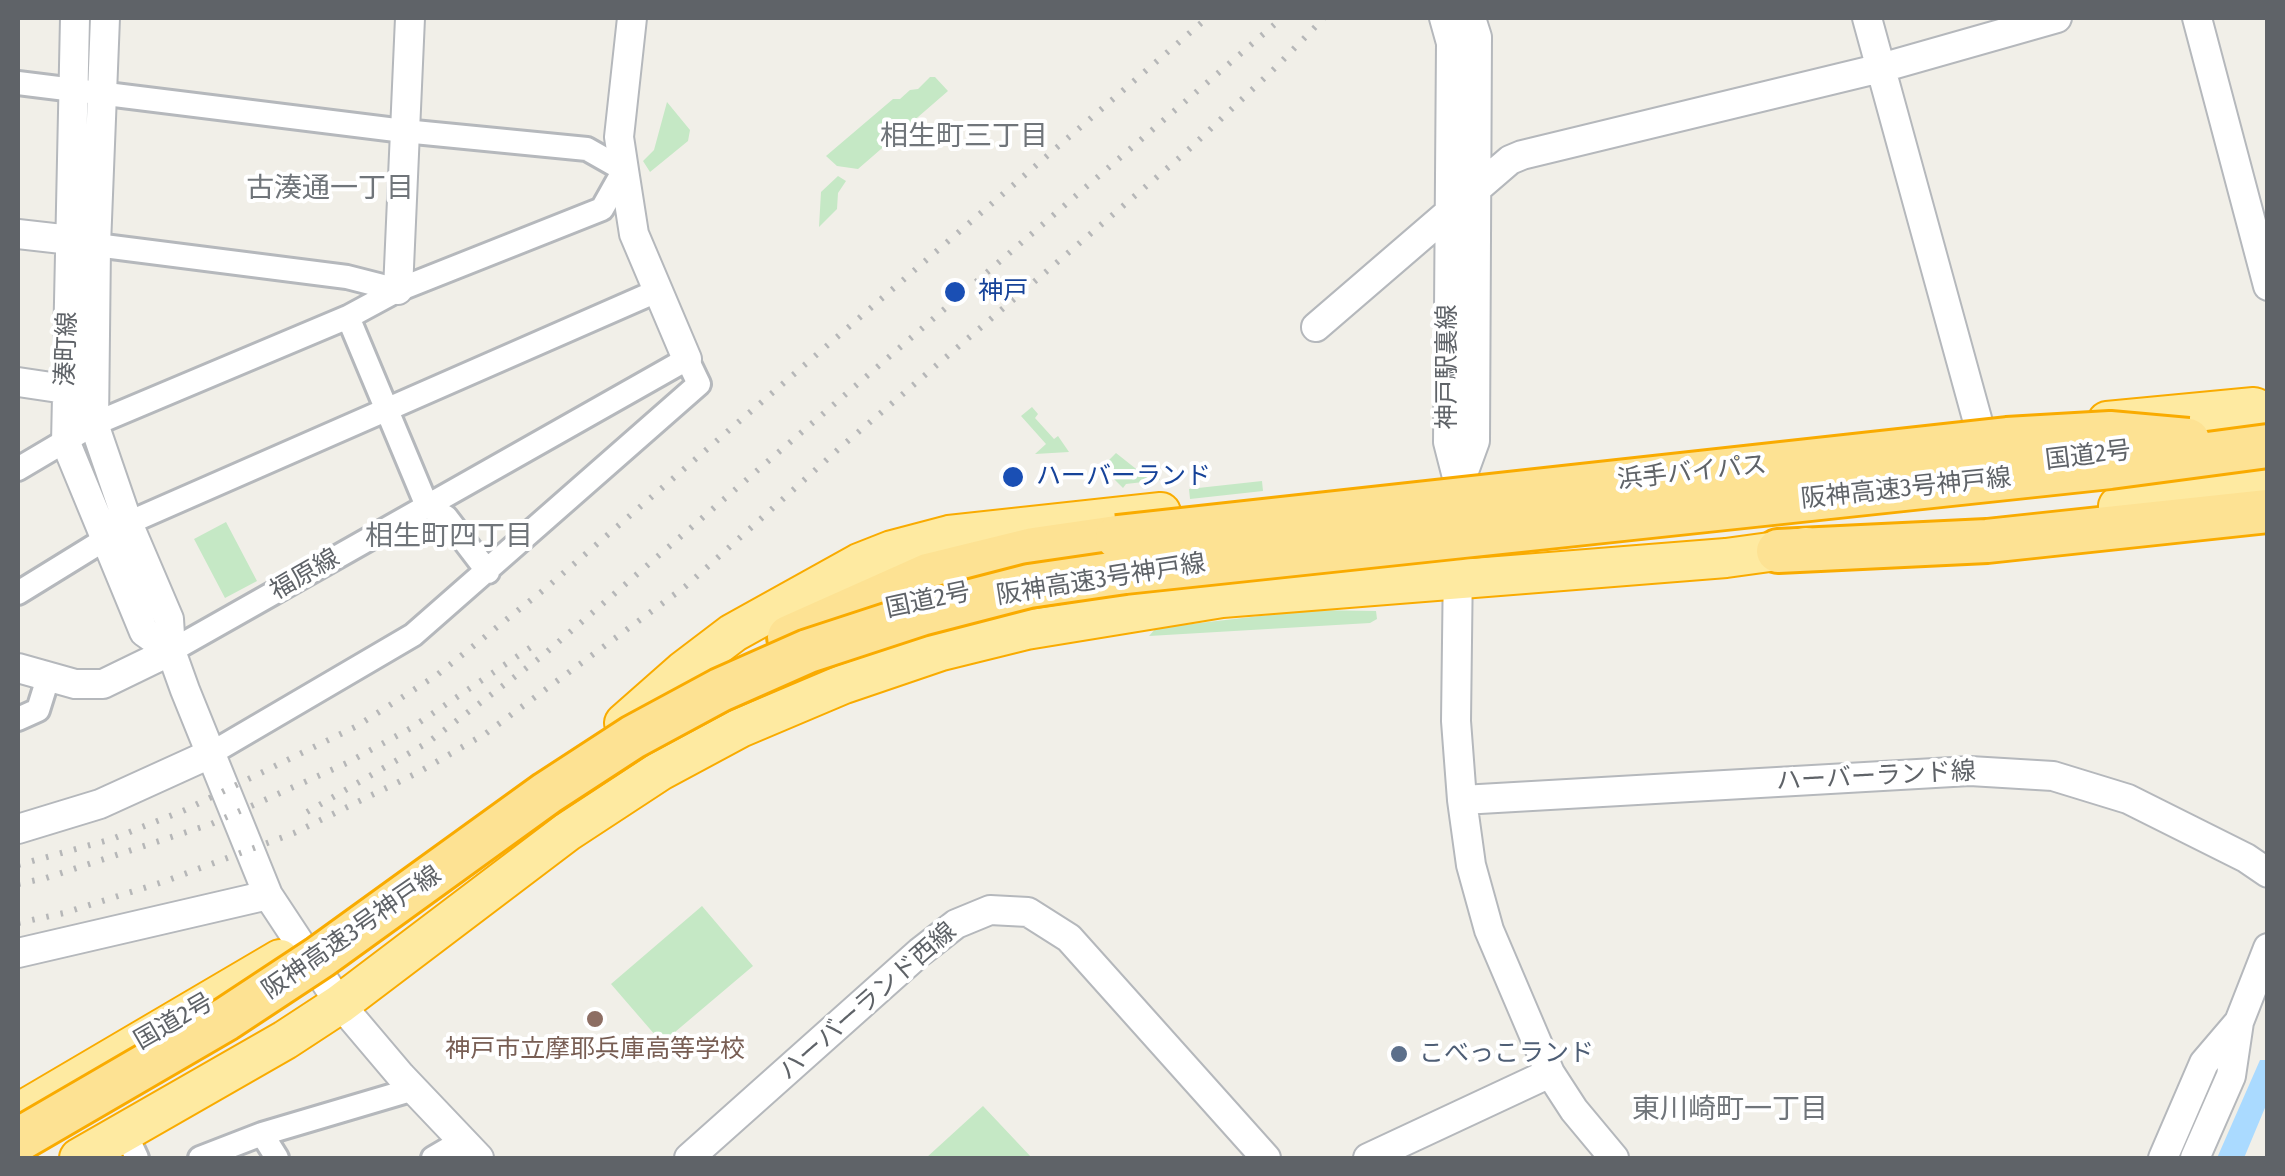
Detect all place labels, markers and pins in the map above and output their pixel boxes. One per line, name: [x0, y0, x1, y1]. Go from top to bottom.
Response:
place label: 神戸: [978, 277, 1028, 307]
marker: 神戸: [942, 279, 968, 305]
place label: ハーバーランド: [1036, 462, 1211, 492]
marker: ハーバーランド: [1000, 464, 1026, 490]
marker: 神戸市立摩耶兵庫高等学校: [584, 1008, 606, 1030]
place label: 神戸市立摩耶兵庫高等学校: [445, 1035, 745, 1065]
place label: こべっこランド: [1419, 1039, 1594, 1069]
marker: こべっこランド: [1388, 1043, 1410, 1065]

